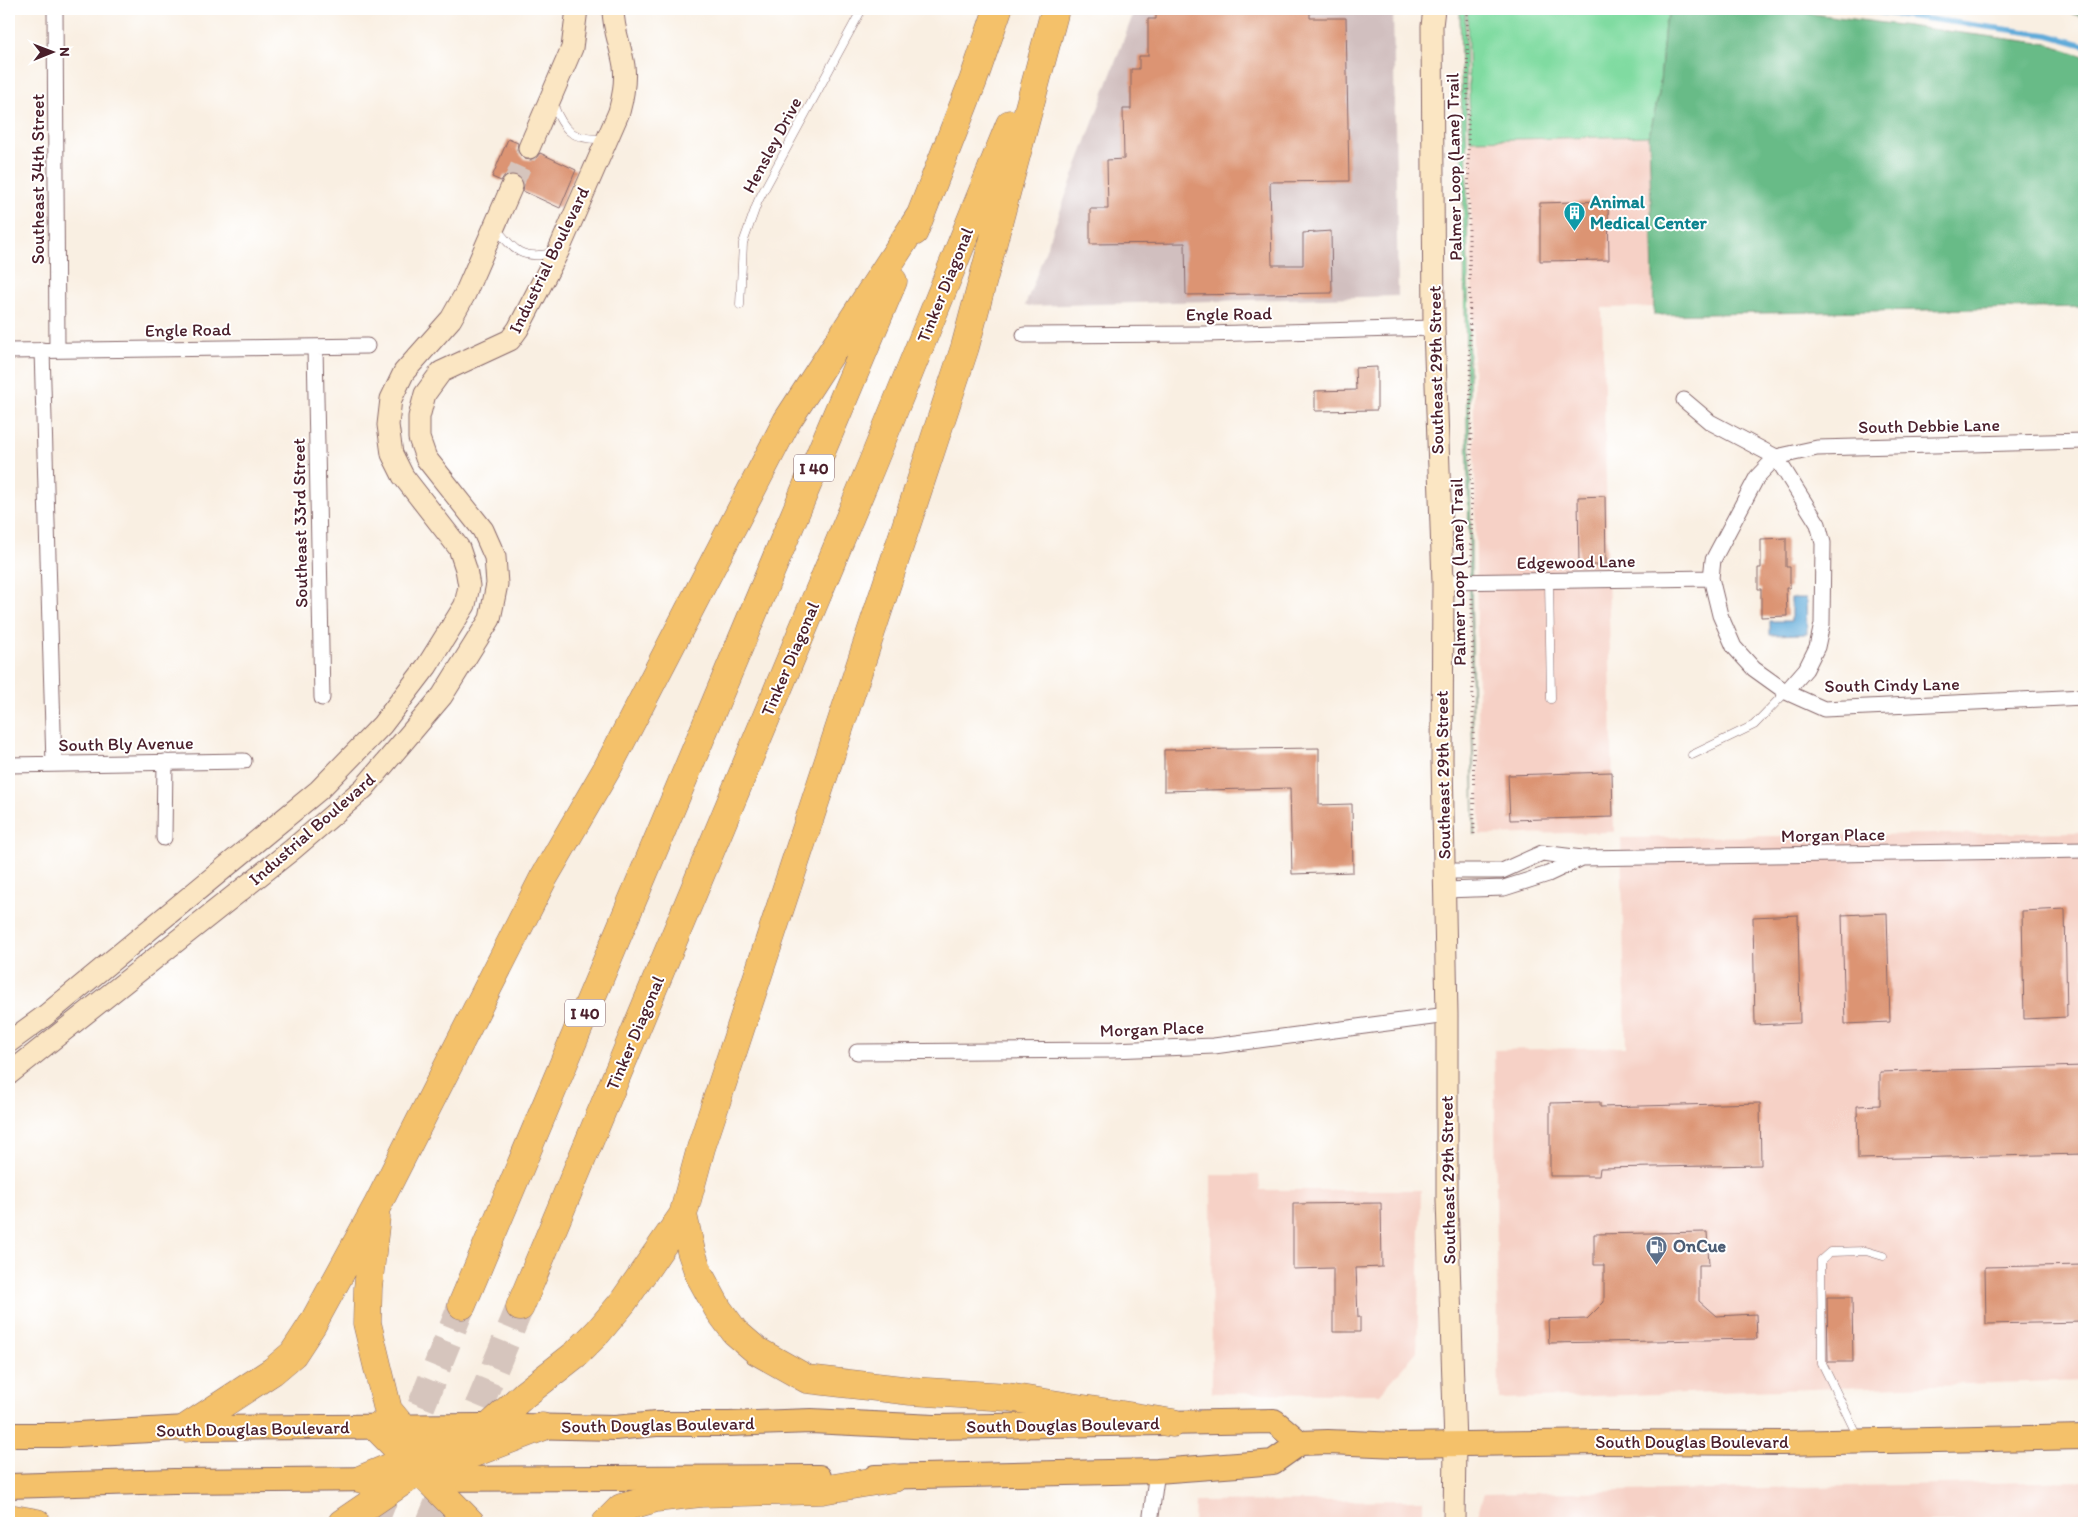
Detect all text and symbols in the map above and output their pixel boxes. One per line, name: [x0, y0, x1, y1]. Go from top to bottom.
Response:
north arrow: [28, 28, 78, 78]
text: N: [56, 47, 73, 57]
street label: Palmer Loop (Lane) Trail: [1441, 73, 1467, 261]
street label: Southeast 34th Street: [27, 93, 49, 264]
street label: Hensley Drive: [738, 93, 806, 197]
street label: Industrial Boulevard: [504, 183, 594, 337]
place label: Animal Medical Center: [1589, 191, 1708, 234]
building icon: Animal Medical Center: [1562, 200, 1586, 231]
street label: Tinker Diagonal: [912, 224, 978, 346]
street label: Southeast 29th Street: [1424, 285, 1448, 455]
street label: Engle Road: [1186, 302, 1272, 326]
street label: Engle Road: [145, 318, 231, 342]
street label: South Debbie Lane: [1858, 414, 2000, 438]
street label: Southeast 33rd Street: [288, 438, 312, 608]
road number: I 40: [794, 454, 834, 482]
street label: Palmer Loop (Lane) Trail: [1445, 478, 1471, 666]
street label: Edgewood Lane: [1516, 550, 1636, 574]
street label: Tinker Diagonal: [756, 599, 824, 719]
street label: South Cindy Lane: [1824, 673, 1960, 697]
street label: Southeast 29th Street: [1431, 690, 1455, 860]
street label: South Bly Avenue: [58, 732, 194, 756]
street label: Industrial Boulevard: [244, 768, 380, 890]
street label: Morgan Place: [1781, 823, 1885, 847]
street label: Tinker Diagonal: [601, 973, 669, 1093]
road number: I 40: [565, 1000, 605, 1026]
street label: Morgan Place: [1100, 1016, 1204, 1042]
street label: Southeast 29th Street: [1436, 1095, 1460, 1265]
fuel station icon: OnCue: [1645, 1234, 1669, 1265]
place label: OnCue: [1673, 1235, 1727, 1257]
street label: South Douglas Boulevard: [561, 1412, 755, 1438]
street label: South Douglas Boulevard: [966, 1412, 1160, 1438]
street label: South Douglas Boulevard: [156, 1416, 350, 1442]
street label: South Douglas Boulevard: [1595, 1431, 1789, 1453]

